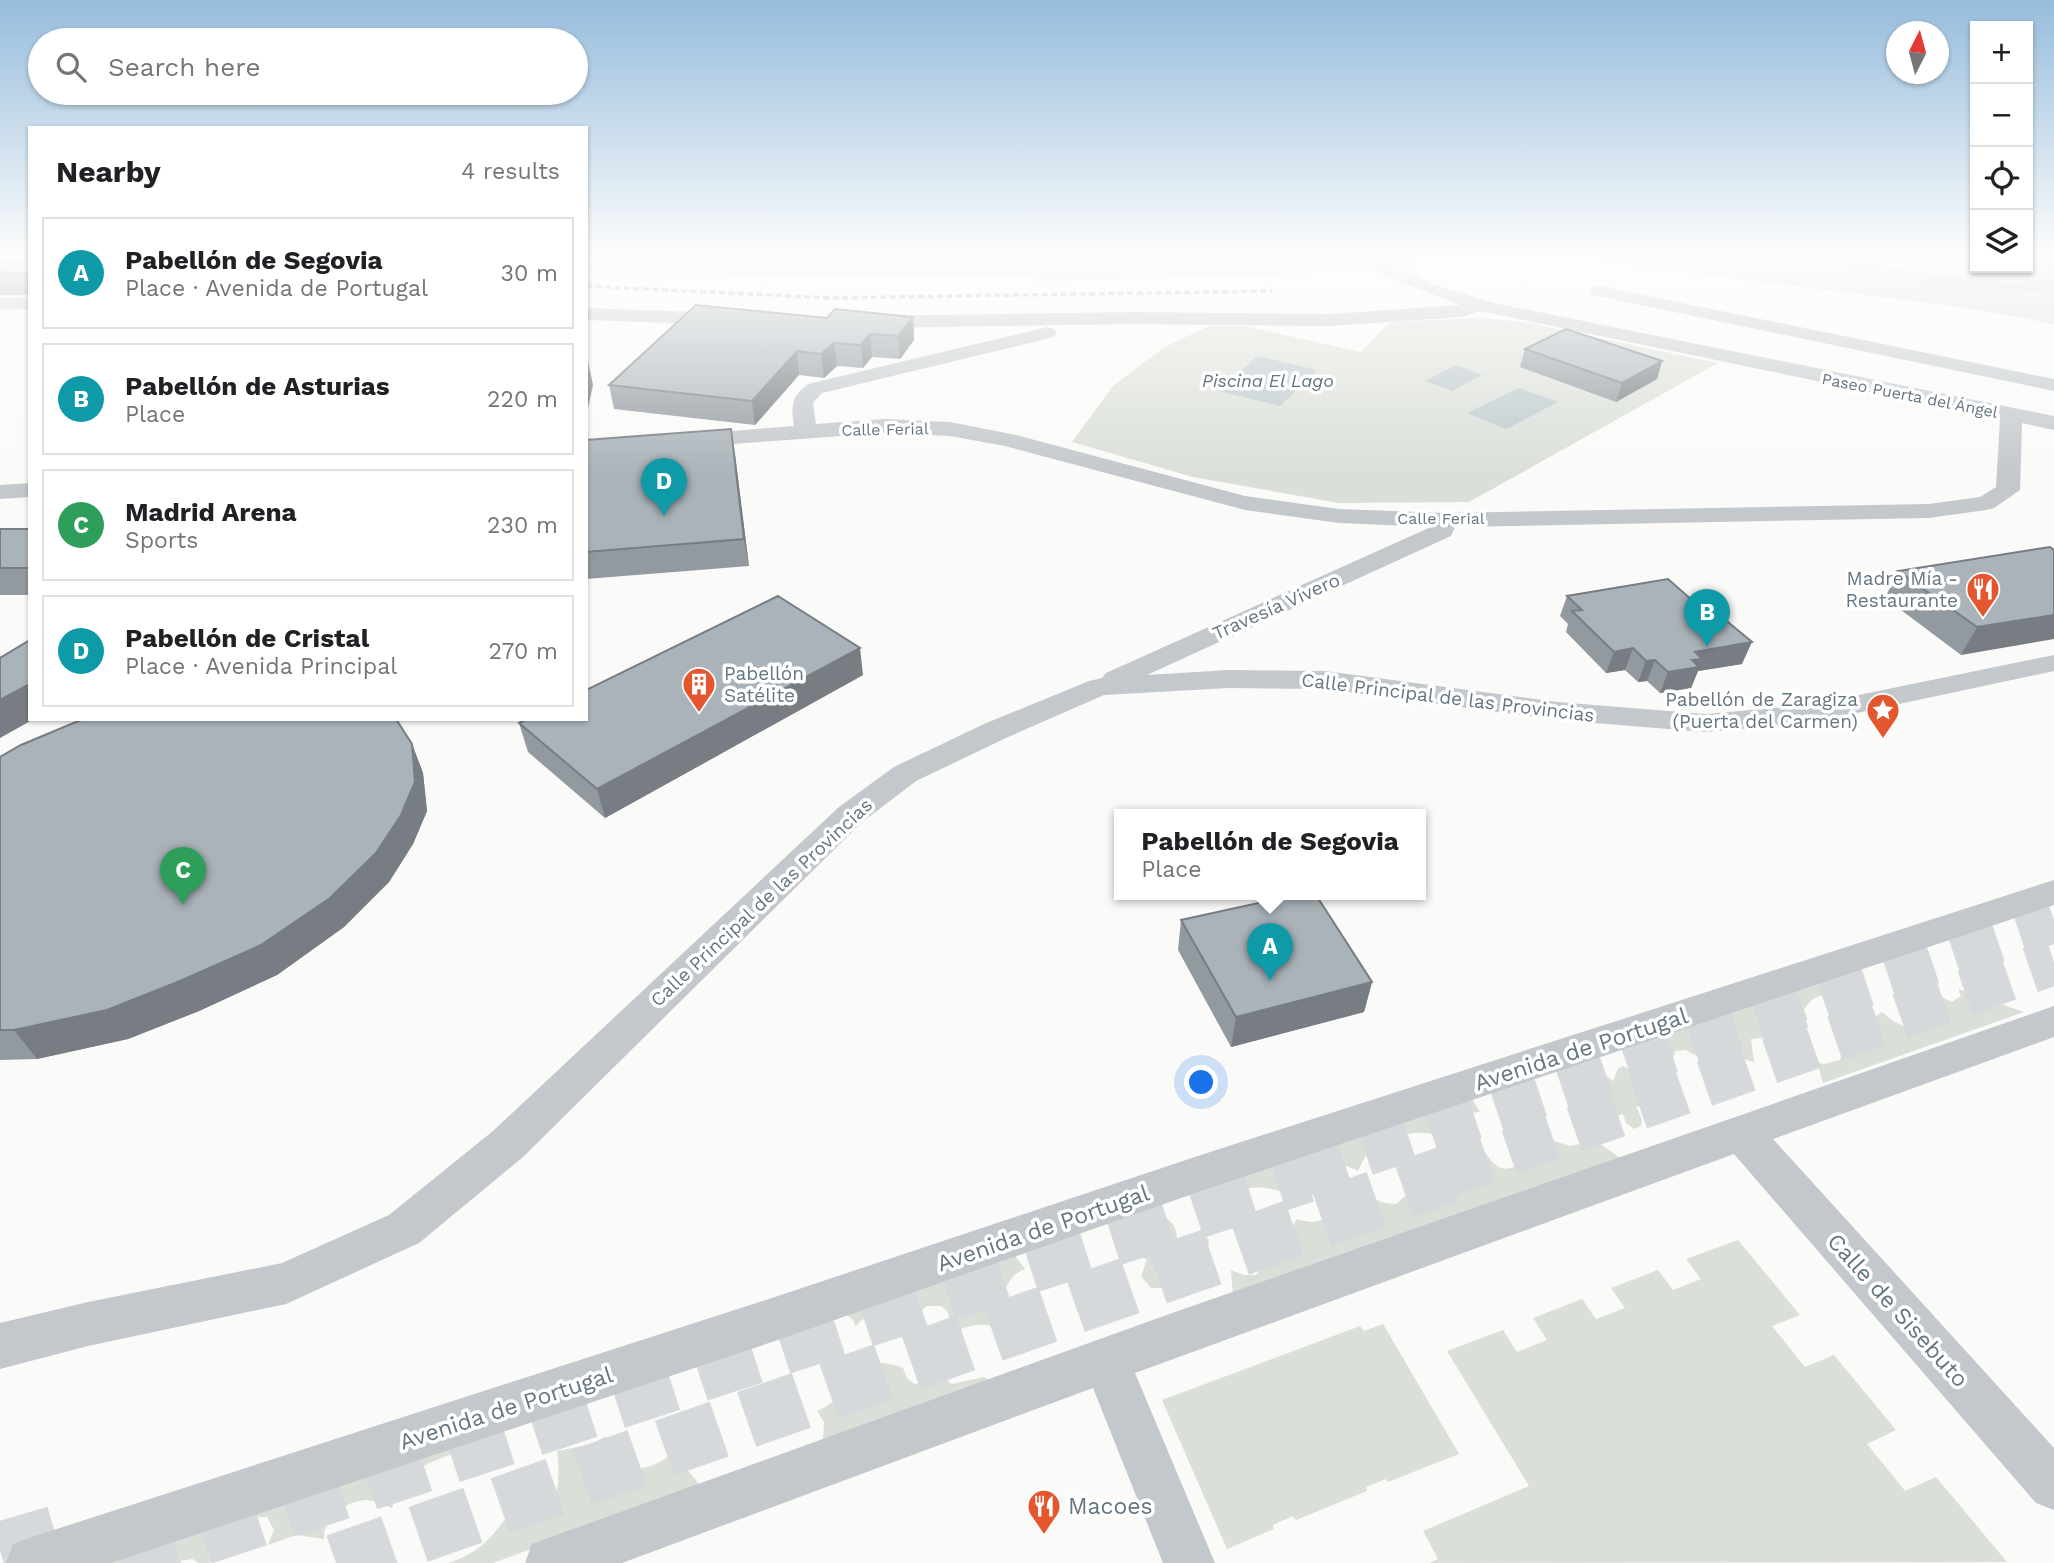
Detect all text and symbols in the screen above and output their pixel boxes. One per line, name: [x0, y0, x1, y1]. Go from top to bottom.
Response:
north arrow: [1886, 21, 1949, 84]
map controls: [1970, 21, 2033, 273]
button: +: [1970, 21, 2033, 84]
search box: [28, 28, 588, 105]
icon: search: [52, 48, 90, 86]
text: Search here: [108, 52, 260, 82]
button: −: [1970, 84, 2033, 147]
button: locate: [1970, 147, 2033, 210]
text: Nearby: [56, 154, 161, 189]
text: 4 results: [461, 158, 560, 185]
button: layers: [1970, 210, 2033, 273]
text: Pabellón de Segovia: [125, 245, 383, 275]
text: A: [73, 260, 89, 287]
text: 30 m: [501, 260, 558, 287]
text: Place · Avenida de Portugal: [125, 275, 428, 302]
street label: Paseo Puerta del Ángel: [1820, 369, 2000, 422]
water label: Piscina El Lago: [1202, 370, 1334, 391]
text: Pabellón de Asturias: [125, 371, 390, 401]
text: B: [73, 386, 89, 413]
text: 220 m: [487, 386, 558, 413]
text: Place: [125, 401, 185, 428]
street label: Calle Ferial: [841, 419, 929, 440]
pin: D: [641, 458, 687, 516]
text: Madrid Arena: [125, 497, 297, 527]
street label: Calle Ferial: [1397, 509, 1485, 528]
text: C: [73, 512, 89, 539]
text: 230 m: [487, 512, 558, 539]
text: Sports: [125, 527, 198, 554]
place label: Madre Mía - Restaurante: [1845, 567, 1958, 612]
street label: Travesía Vivero: [1209, 568, 1344, 645]
restaurant icon: Madre Mía - Restaurante: [1964, 570, 2002, 619]
pin: B: [1684, 589, 1730, 647]
text: Pabellón de Cristal: [125, 623, 369, 653]
text: D: [73, 638, 89, 665]
text: 270 m: [489, 638, 558, 665]
text: Place · Avenida Principal: [125, 653, 397, 680]
place label: Pabellón Satélite: [724, 662, 804, 707]
building icon: Pabellón Satélite: [680, 665, 718, 714]
street label: Calle Principal de las Provincias: [1300, 668, 1596, 727]
place label: Pabellón de Zaragiza (Puerta del Carmen): [1665, 688, 1858, 733]
place icon: Pabellón de Zaragiza (Puerta del Carmen): [1864, 691, 1902, 740]
street label: Calle Principal de las Provincias: [646, 793, 877, 1011]
popup: [1114, 809, 1426, 900]
text: Pabellón de Segovia: [1141, 826, 1399, 856]
pin: C: [160, 847, 206, 905]
text: Place: [1141, 856, 1201, 883]
pin: A: [1247, 923, 1293, 981]
street label: Avenida de Portugal: [1471, 1002, 1691, 1097]
your location: [1184, 1065, 1218, 1099]
street label: Avenida de Portugal: [933, 1179, 1153, 1277]
street label: Calle de Sisebuto: [1821, 1228, 1974, 1393]
street label: Avenida de Portugal: [396, 1361, 616, 1456]
restaurant icon: Macoes: [1025, 1487, 1063, 1536]
place label: Macoes: [1068, 1493, 1153, 1520]

